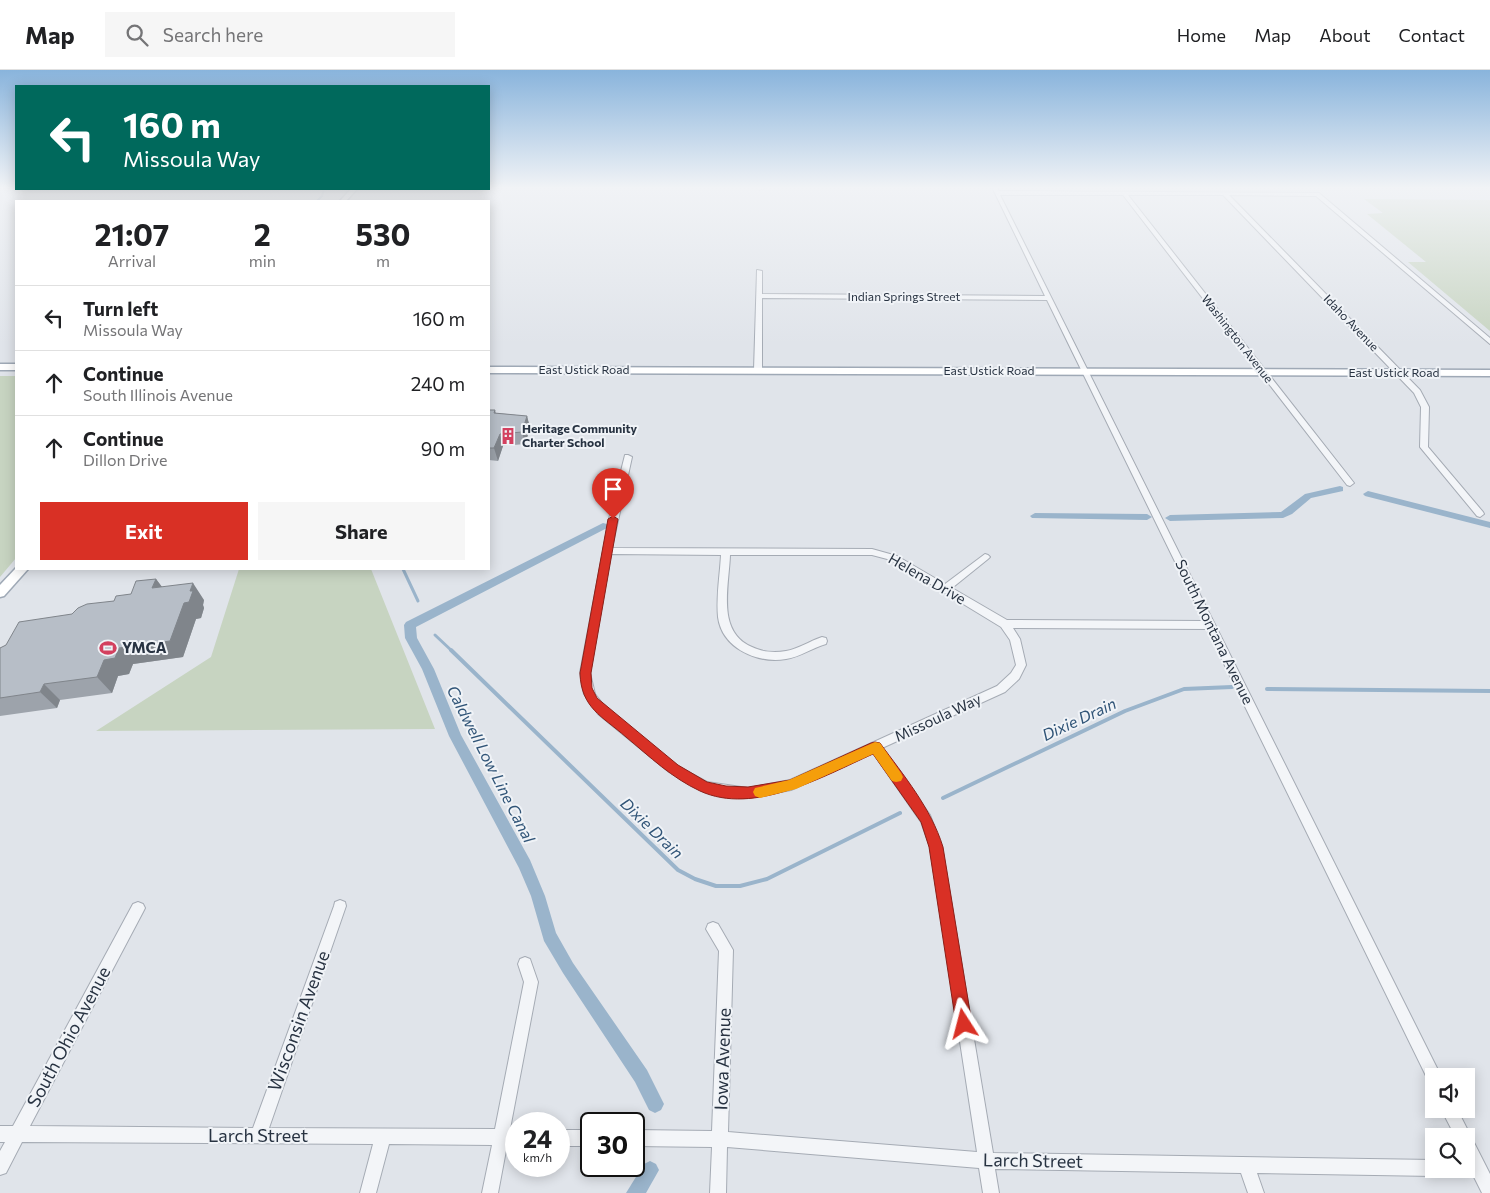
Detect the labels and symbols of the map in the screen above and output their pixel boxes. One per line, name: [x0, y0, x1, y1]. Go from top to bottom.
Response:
street label: Indian Springs Street: [848, 289, 960, 303]
street label: Idaho Avenue: [1321, 291, 1382, 353]
street label: Washington Avenue: [1199, 292, 1277, 385]
street label: East Ustick Road: [538, 362, 630, 376]
street label: East Ustick Road: [943, 363, 1035, 377]
street label: East Ustick Road: [1348, 365, 1440, 379]
place label: Heritage Community Charter School: [522, 421, 638, 449]
building icon: Heritage Community Charter School: [498, 426, 518, 446]
pin: [592, 468, 634, 519]
street label: Helena Drive: [886, 549, 969, 608]
street label: South Montana Avenue: [1172, 556, 1258, 707]
sports icon: YMCA: [98, 638, 118, 658]
place label: YMCA: [122, 638, 167, 656]
water label: Caldwell Low Line Canal: [444, 682, 540, 846]
street label: Missoula Way: [891, 689, 984, 745]
water label: Dixie Drain: [1039, 693, 1119, 744]
water label: Dixie Drain: [617, 793, 688, 862]
street label: Wisconsin Avenue: [262, 947, 334, 1094]
street label: South Ohio Avenue: [22, 962, 115, 1111]
position arrow: [937, 997, 989, 1049]
street label: Iowa Avenue: [709, 1007, 735, 1111]
speed limit sign: 30: [580, 1112, 645, 1177]
street label: Larch Street: [208, 1124, 308, 1146]
street label: Larch Street: [983, 1148, 1083, 1172]

